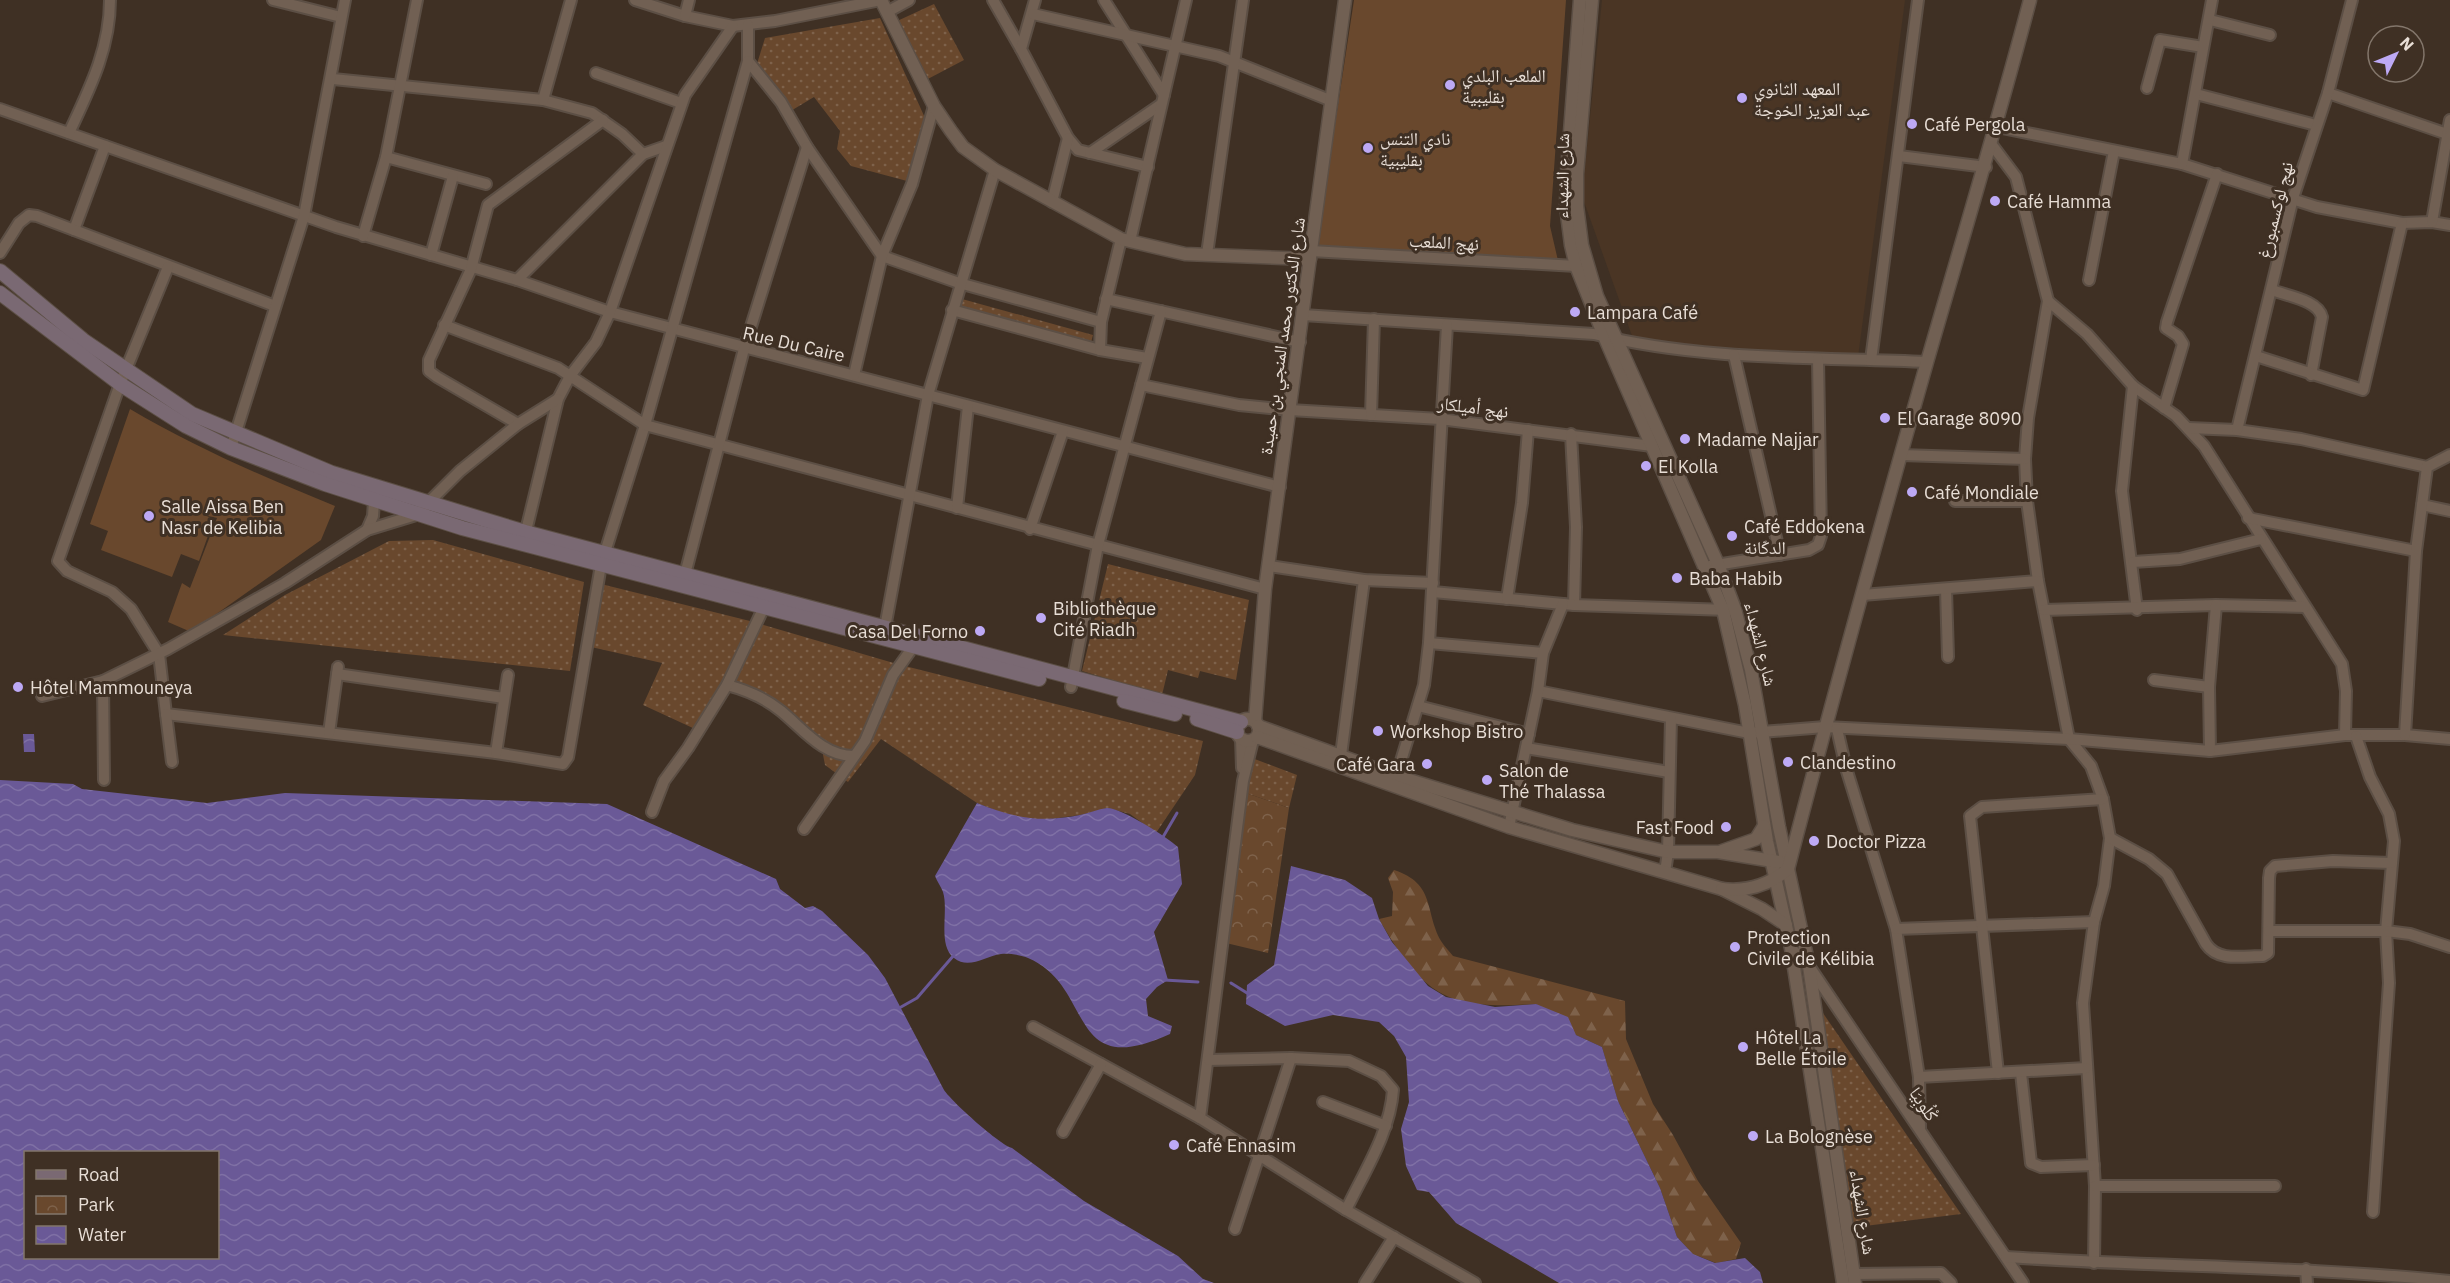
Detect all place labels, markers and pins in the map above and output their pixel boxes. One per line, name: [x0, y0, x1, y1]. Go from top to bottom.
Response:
place label: الملعب البلدي بقليبية: [1462, 64, 1546, 108]
place label: المعهد الثانوي عبد العزيز الخوجة: [1754, 77, 1870, 121]
marker: الملعب البلدي بقليبية: [1443, 78, 1457, 92]
marker: المعهد الثانوي عبد العزيز الخوجة: [1735, 91, 1749, 105]
place label: Café Pergola: [1924, 113, 2026, 136]
marker: Café Pergola: [1905, 117, 1919, 131]
place label: نادي التنس بقليبية: [1380, 127, 1451, 171]
marker: نادي التنس بقليبية: [1361, 141, 1375, 155]
place label: Café Hamma: [2007, 190, 2111, 213]
marker: Café Hamma: [1988, 194, 2002, 208]
place label: Lampara Café: [1587, 301, 1698, 324]
marker: Lampara Café: [1568, 305, 1582, 319]
place label: El Garage 8090: [1897, 407, 2022, 430]
marker: El Garage 8090: [1878, 411, 1892, 425]
place label: Madame Najjar: [1697, 428, 1819, 451]
marker: Madame Najjar: [1678, 432, 1692, 446]
place label: El Kolla: [1658, 455, 1718, 478]
marker: El Kolla: [1639, 459, 1653, 473]
place label: Café Mondiale: [1924, 481, 2039, 504]
marker: Café Mondiale: [1905, 485, 1919, 499]
place label: Salle Aissa Ben Nasr de Kelibia: [161, 495, 284, 539]
marker: Salle Aissa Ben Nasr de Kelibia: [142, 509, 156, 523]
place label: Café Eddokena الدكّانة: [1744, 515, 1865, 559]
marker: Café Eddokena الدكّانة: [1725, 529, 1739, 543]
place label: Baba Habib: [1689, 567, 1782, 590]
marker: Baba Habib: [1670, 571, 1684, 585]
place label: Bibliothèque Cité Riadh: [1053, 597, 1156, 641]
marker: Bibliothèque Cité Riadh: [1034, 611, 1048, 625]
place label: Casa Del Forno: [847, 620, 968, 643]
marker: Casa Del Forno: [973, 624, 987, 638]
place label: Hôtel Mammouneya: [30, 676, 193, 699]
marker: Hôtel Mammouneya: [11, 680, 25, 694]
place label: Workshop Bistro: [1390, 720, 1523, 743]
marker: Workshop Bistro: [1371, 724, 1385, 738]
place label: Clandestino: [1800, 751, 1896, 774]
place label: Café Gara: [1336, 753, 1415, 776]
marker: Clandestino: [1781, 755, 1795, 769]
marker: Café Gara: [1420, 757, 1434, 771]
place label: Salon de Thé Thalassa: [1499, 759, 1606, 803]
marker: Salon de Thé Thalassa: [1480, 773, 1494, 787]
place label: Fast Food: [1636, 816, 1714, 839]
marker: Fast Food: [1719, 820, 1733, 834]
place label: Doctor Pizza: [1826, 830, 1927, 853]
marker: Doctor Pizza: [1807, 834, 1821, 848]
place label: Protection Civile de Kélibia: [1747, 926, 1875, 970]
marker: Protection Civile de Kélibia: [1728, 940, 1742, 954]
place label: Hôtel La Belle Étoile: [1755, 1026, 1847, 1070]
marker: Hôtel La Belle Étoile: [1736, 1040, 1750, 1054]
place label: La Bolognèse: [1765, 1125, 1873, 1148]
marker: La Bolognèse: [1746, 1129, 1760, 1143]
place label: Café Ennasim: [1186, 1134, 1296, 1157]
marker: Café Ennasim: [1167, 1138, 1181, 1152]

